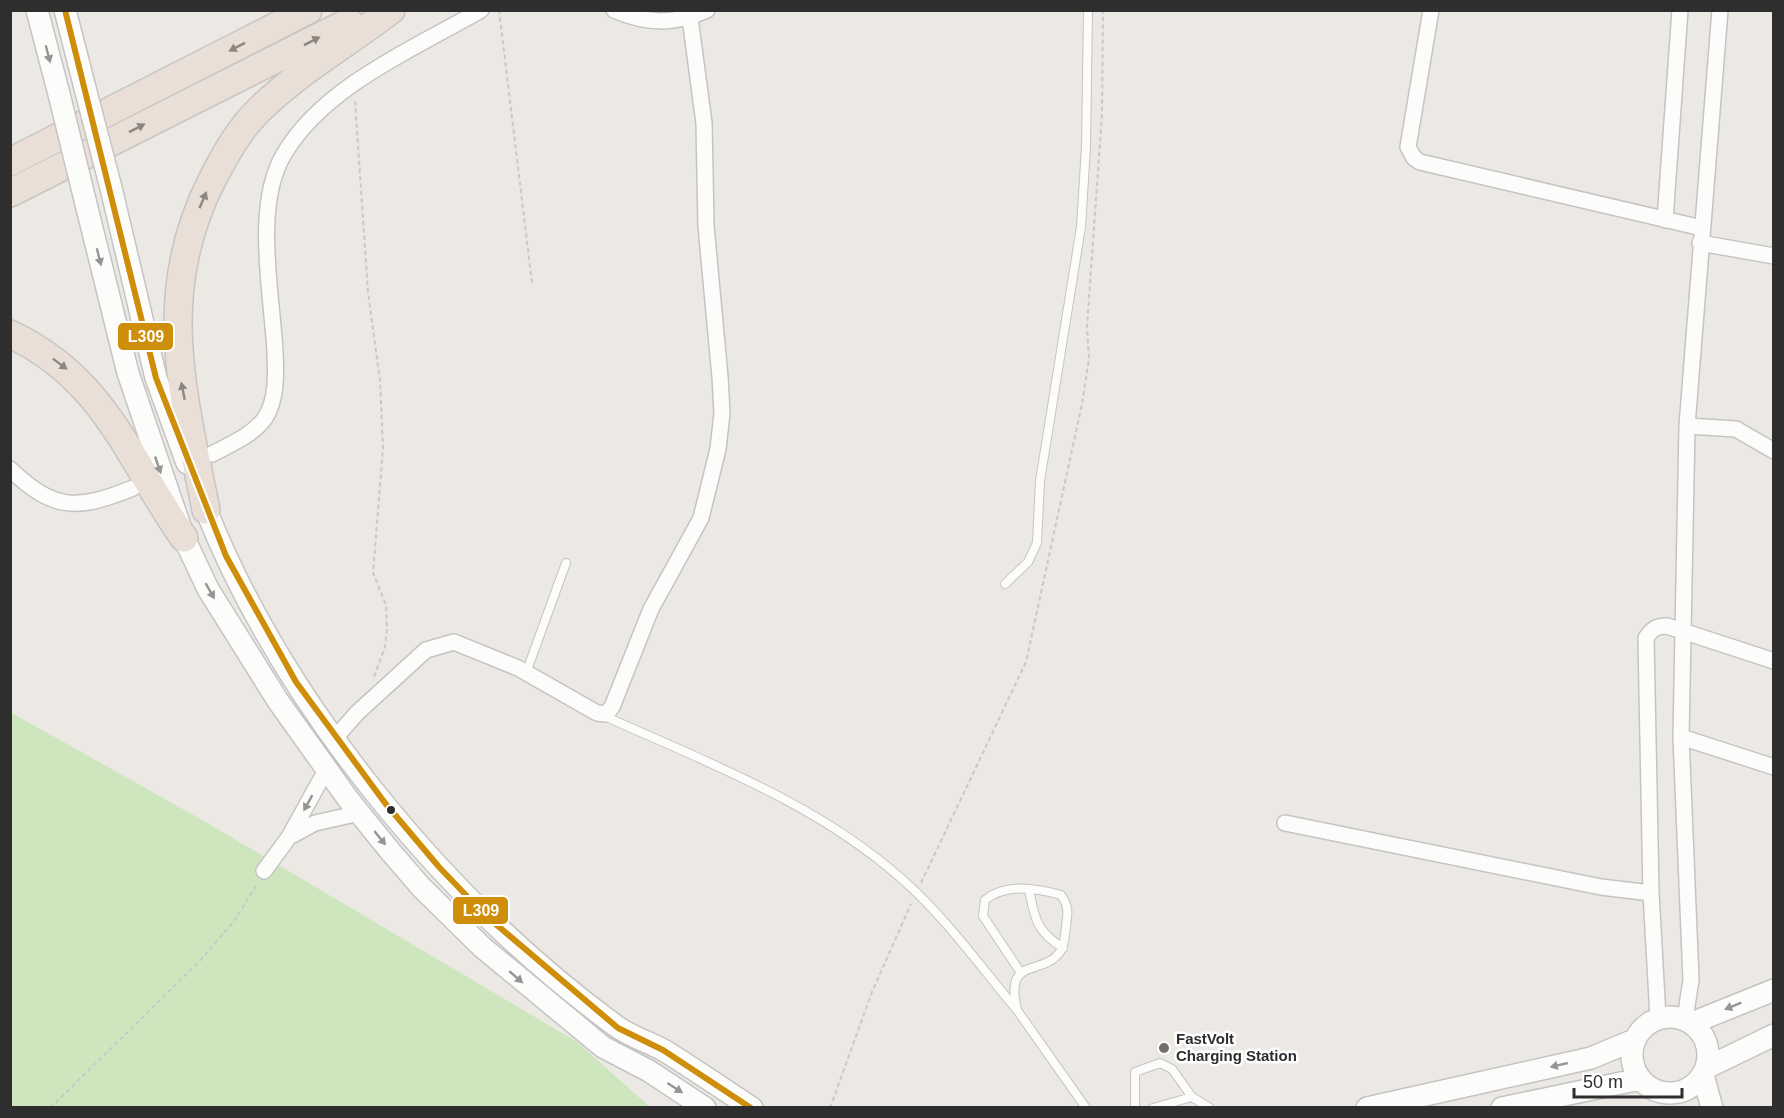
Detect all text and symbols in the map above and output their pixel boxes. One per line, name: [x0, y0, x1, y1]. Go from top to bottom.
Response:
one-way arrow: [303, 36, 320, 45]
one-way arrow: [229, 43, 246, 52]
one-way arrow: [44, 45, 54, 63]
one-way arrow: [129, 123, 146, 133]
one-way arrow: [198, 190, 208, 208]
one-way arrow: [95, 248, 105, 266]
line badge: L309: [117, 322, 174, 351]
text: L309: [128, 328, 164, 345]
one-way arrow: [52, 358, 68, 371]
one-way arrow: [178, 381, 187, 400]
one-way arrow: [154, 456, 164, 474]
one-way arrow: [205, 582, 215, 599]
one-way arrow: [303, 795, 313, 812]
unlabelled marker: [385, 804, 397, 816]
one-way arrow: [373, 830, 385, 845]
line badge: L309: [452, 896, 509, 925]
text: L309: [463, 902, 499, 919]
one-way arrow: [508, 970, 523, 983]
one-way arrow: [1723, 1001, 1741, 1011]
place label: FastVolt Charging Station: [1176, 1030, 1297, 1064]
marker: FastVolt Charging Station: [1157, 1041, 1171, 1055]
one-way arrow: [1550, 1061, 1568, 1071]
scale bar: [1574, 1061, 1682, 1099]
text: 50 m: [1583, 1072, 1623, 1092]
one-way arrow: [667, 1082, 683, 1093]

